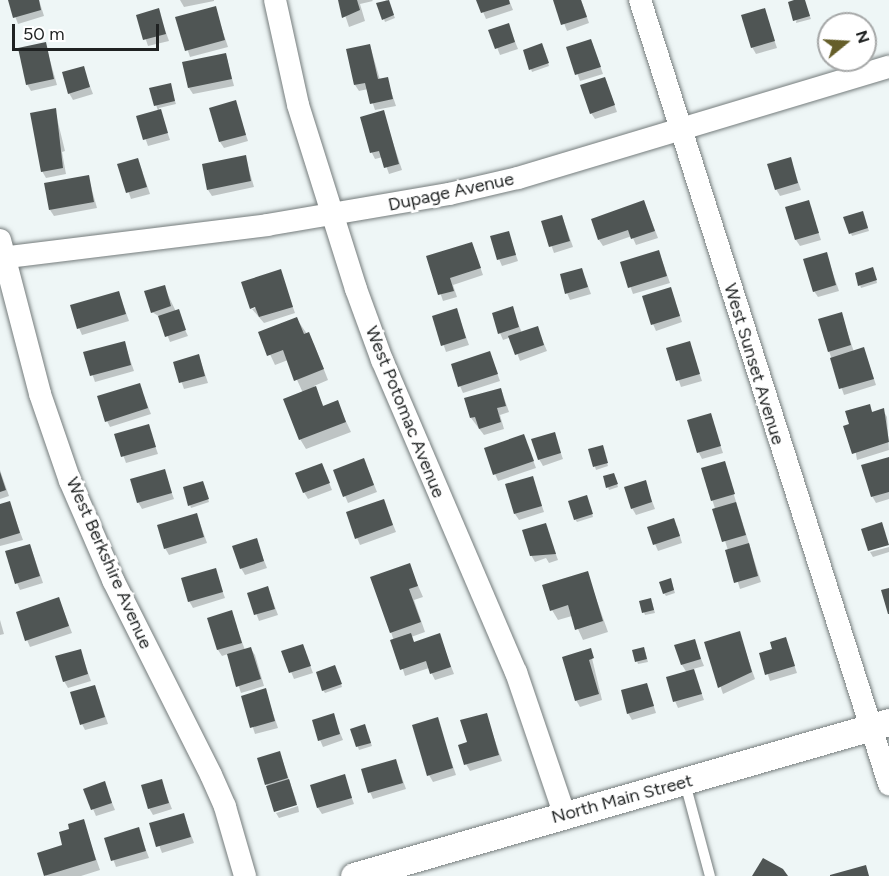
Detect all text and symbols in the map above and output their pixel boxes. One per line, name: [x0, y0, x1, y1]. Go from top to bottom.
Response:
scale bar: [15, 12, 162, 50]
north arrow: [817, 12, 877, 72]
text: 50 m: [23, 23, 65, 45]
text: N: [852, 28, 874, 46]
street label: Dupage Avenue: [386, 168, 516, 216]
street label: West Sunset Avenue: [719, 281, 789, 447]
street label: West Potomac Avenue: [361, 323, 449, 501]
street label: West Berkshire Avenue: [61, 474, 157, 652]
street label: North Main Street: [549, 770, 695, 828]

